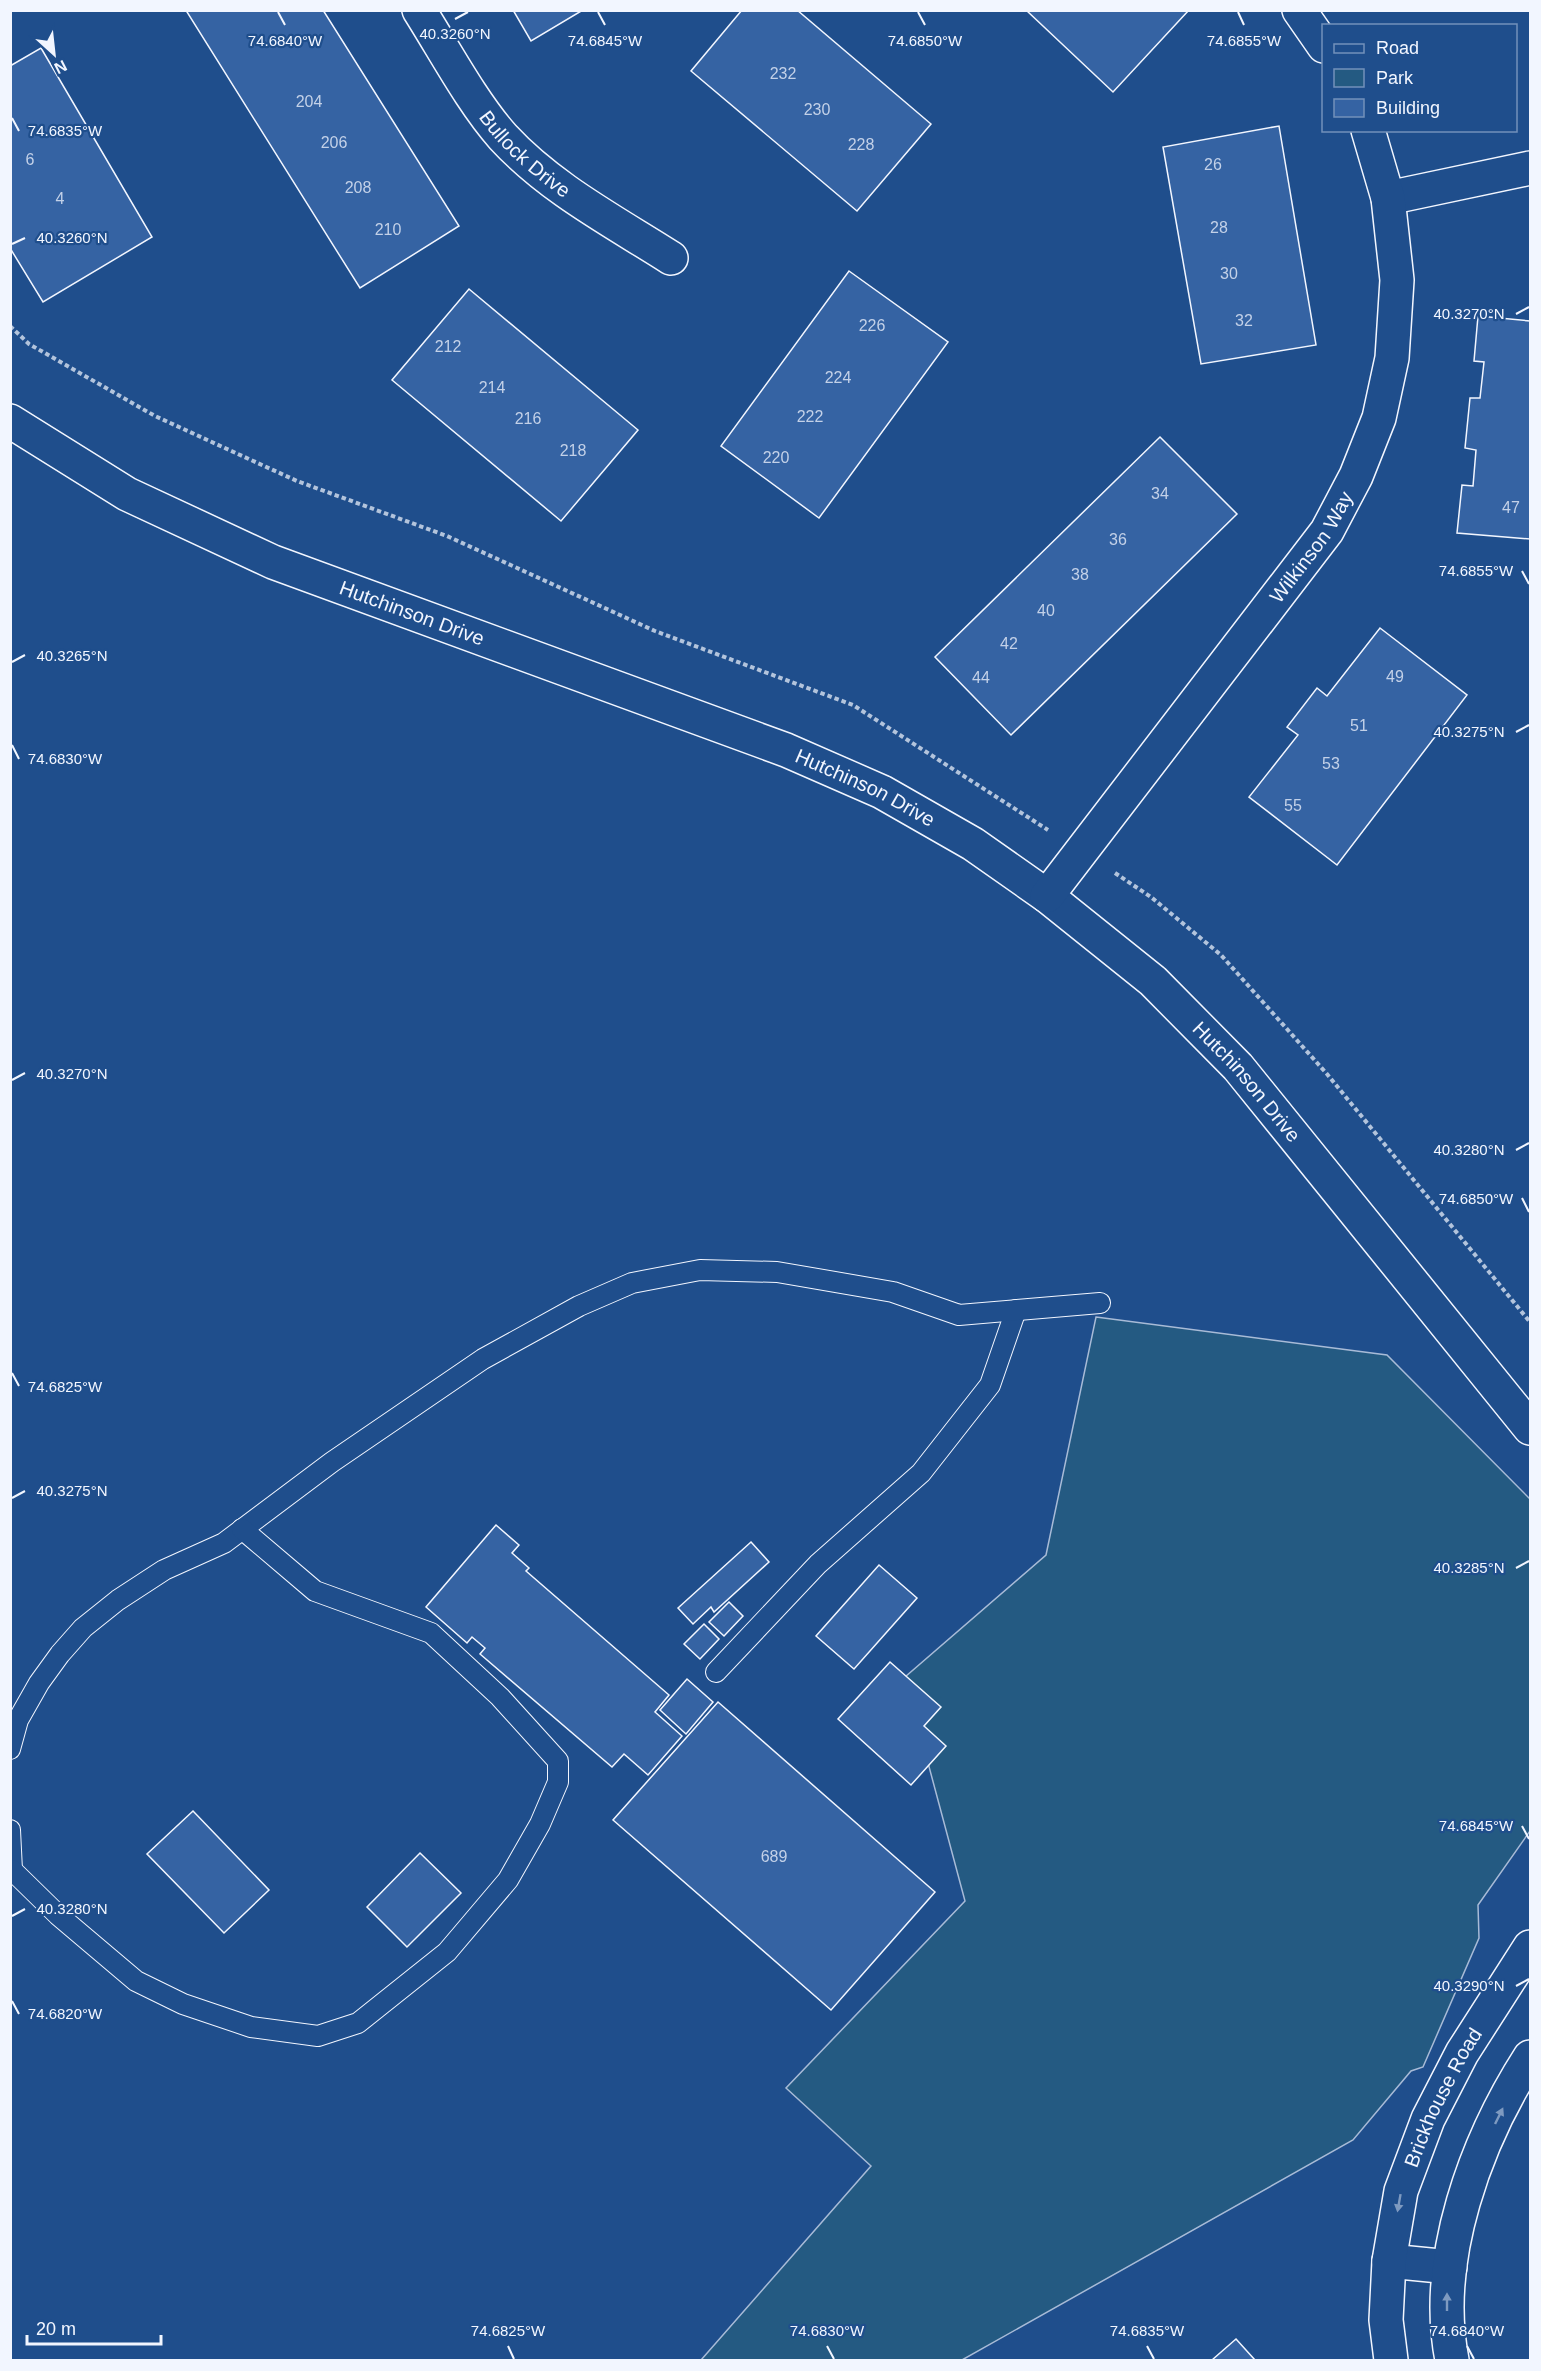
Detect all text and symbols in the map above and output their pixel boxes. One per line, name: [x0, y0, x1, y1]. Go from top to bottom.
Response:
north arrow: [24, 24, 84, 84]
legend: [1322, 24, 1517, 132]
text: 40.3260°N: [419, 25, 491, 42]
text: 74.6840°W: [248, 32, 323, 49]
text: 74.6845°W: [568, 32, 643, 49]
text: 74.6850°W: [888, 32, 963, 49]
text: 74.6855°W: [1207, 32, 1282, 49]
text: Road: [1376, 38, 1419, 58]
text: N: [52, 57, 70, 77]
house number: 232: [770, 65, 796, 82]
text: Park: [1376, 68, 1414, 88]
house number: 204: [296, 93, 322, 110]
text: Building: [1376, 98, 1440, 118]
house number: 230: [804, 101, 830, 118]
street label: Bullock Drive: [475, 106, 575, 202]
text: 74.6835°W: [28, 122, 103, 139]
house number: 206: [321, 134, 347, 151]
house number: 228: [848, 136, 874, 153]
house number: 6: [26, 151, 35, 168]
house number: 26: [1204, 156, 1222, 173]
house number: 208: [345, 179, 371, 196]
house number: 4: [56, 190, 65, 207]
house number: 28: [1210, 219, 1228, 236]
house number: 210: [375, 221, 401, 238]
text: 40.3260°N: [36, 229, 108, 246]
house number: 30: [1220, 265, 1238, 282]
text: 40.3270°N: [1433, 305, 1505, 322]
house number: 32: [1235, 312, 1253, 329]
house number: 226: [859, 317, 885, 334]
house number: 212: [435, 338, 461, 355]
house number: 224: [825, 369, 851, 386]
house number: 214: [479, 379, 505, 396]
house number: 222: [797, 408, 823, 425]
house number: 216: [515, 410, 541, 427]
house number: 218: [560, 442, 586, 459]
house number: 220: [763, 449, 789, 466]
house number: 34: [1151, 485, 1169, 502]
street label: Wilkinson Way: [1265, 488, 1357, 607]
house number: 47: [1502, 499, 1520, 516]
house number: 36: [1109, 531, 1127, 548]
text: 74.6855°W: [1439, 562, 1514, 579]
house number: 38: [1071, 566, 1089, 583]
street label: Hutchinson Drive: [337, 576, 487, 649]
house number: 40: [1037, 602, 1055, 619]
house number: 42: [1000, 635, 1018, 652]
text: 40.3265°N: [36, 647, 108, 664]
house number: 49: [1386, 668, 1404, 685]
house number: 44: [972, 669, 990, 686]
house number: 51: [1350, 717, 1368, 734]
text: 40.3275°N: [1433, 723, 1505, 740]
street label: Hutchinson Drive: [792, 745, 939, 831]
text: 74.6830°W: [28, 750, 103, 767]
house number: 53: [1322, 755, 1340, 772]
house number: 55: [1284, 797, 1302, 814]
street label: Hutchinson Drive: [1188, 1017, 1305, 1146]
text: 40.3270°N: [36, 1065, 108, 1082]
text: 40.3280°N: [1433, 1141, 1505, 1158]
text: 74.6850°W: [1439, 1190, 1514, 1207]
text: 74.6825°W: [28, 1378, 103, 1395]
text: 40.3275°N: [36, 1482, 108, 1499]
text: 40.3285°N: [1433, 1559, 1505, 1576]
text: 74.6845°W: [1439, 1817, 1514, 1834]
house number: 689: [761, 1848, 787, 1865]
text: 40.3280°N: [36, 1900, 108, 1917]
text: 40.3290°N: [1433, 1977, 1505, 1994]
text: 74.6820°W: [28, 2005, 103, 2022]
street label: Brickhouse Road: [1400, 2024, 1486, 2170]
one-way arrow: [1494, 2108, 1503, 2125]
one-way arrow: [1394, 2194, 1403, 2213]
one-way arrow: [1443, 2293, 1452, 2312]
scale bar: [27, 2308, 160, 2346]
text: 20 m: [36, 2319, 76, 2339]
text: 74.6825°W: [471, 2322, 546, 2339]
text: 74.6830°W: [790, 2322, 865, 2339]
text: 74.6835°W: [1110, 2322, 1185, 2339]
text: 74.6840°W: [1430, 2322, 1505, 2339]

